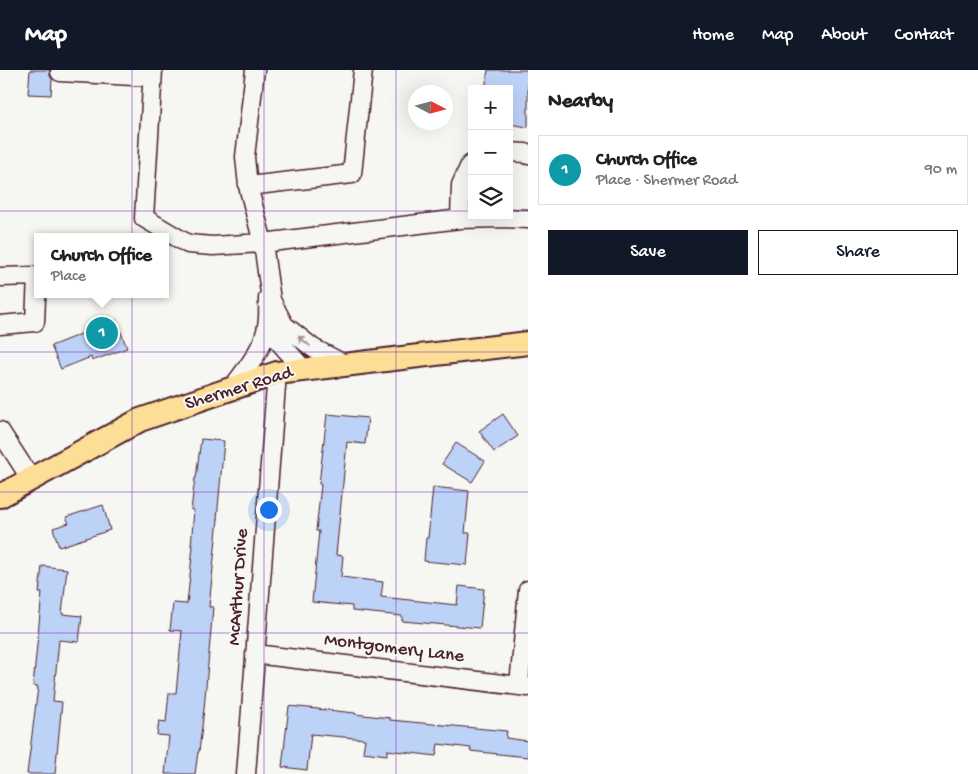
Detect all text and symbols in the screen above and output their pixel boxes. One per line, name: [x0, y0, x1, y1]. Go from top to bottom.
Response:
text: Map: [25, 21, 67, 50]
text: Home: [692, 25, 734, 46]
text: Map: [762, 25, 793, 46]
text: About: [821, 25, 867, 46]
text: Contact: [895, 25, 953, 46]
north arrow: [408, 85, 453, 130]
map controls: [468, 85, 513, 220]
button: +: [468, 85, 513, 130]
text: Nearby: [548, 90, 613, 115]
button: −: [468, 130, 513, 175]
text: Church Office: [596, 149, 697, 172]
text: 1: [562, 161, 568, 180]
text: 90 m: [925, 161, 957, 180]
text: Place · Shermer Road: [596, 172, 737, 191]
button: layers: [468, 175, 513, 220]
button: Save: [548, 230, 748, 275]
button: Share: [758, 230, 958, 275]
popup: [34, 233, 169, 298]
text: Church Office: [51, 245, 152, 268]
text: Place: [51, 268, 86, 287]
pin: 1: [86, 314, 118, 352]
one-way arrow: [298, 335, 311, 346]
street label: Shermer Road: [182, 361, 297, 416]
your location: [256, 497, 282, 523]
street label: McArthur Drive: [223, 528, 255, 646]
street label: Montgomery Lane: [323, 629, 465, 669]

